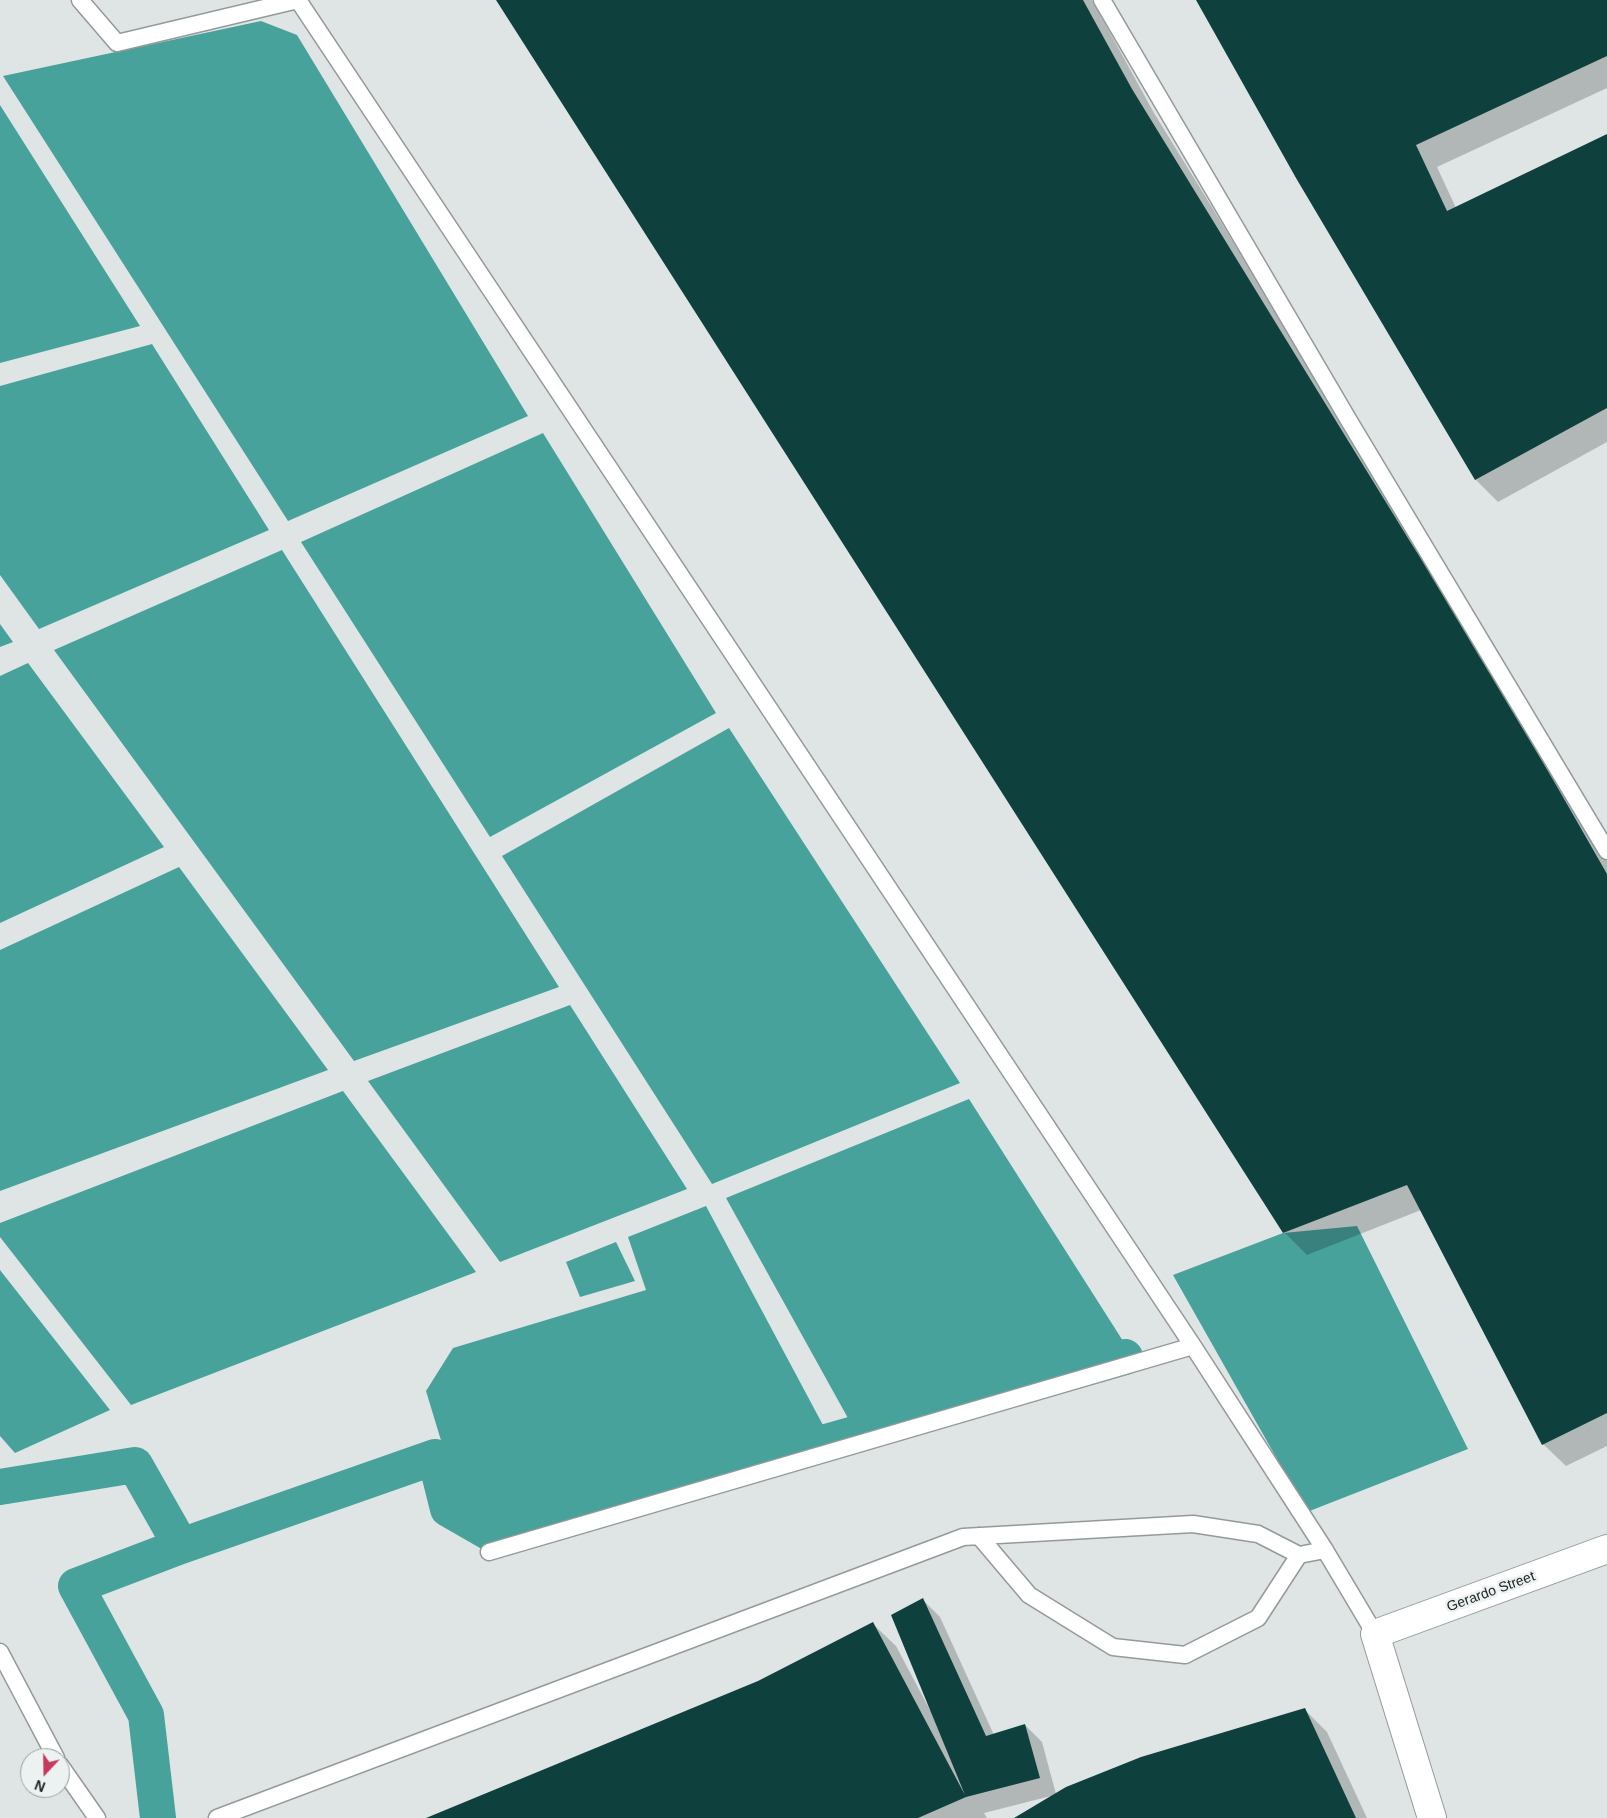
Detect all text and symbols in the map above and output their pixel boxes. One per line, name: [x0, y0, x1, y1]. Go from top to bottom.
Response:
street label: Gerardo Street: [1445, 1568, 1537, 1616]
north arrow: [20, 1748, 70, 1798]
text: N: [32, 1777, 48, 1795]

